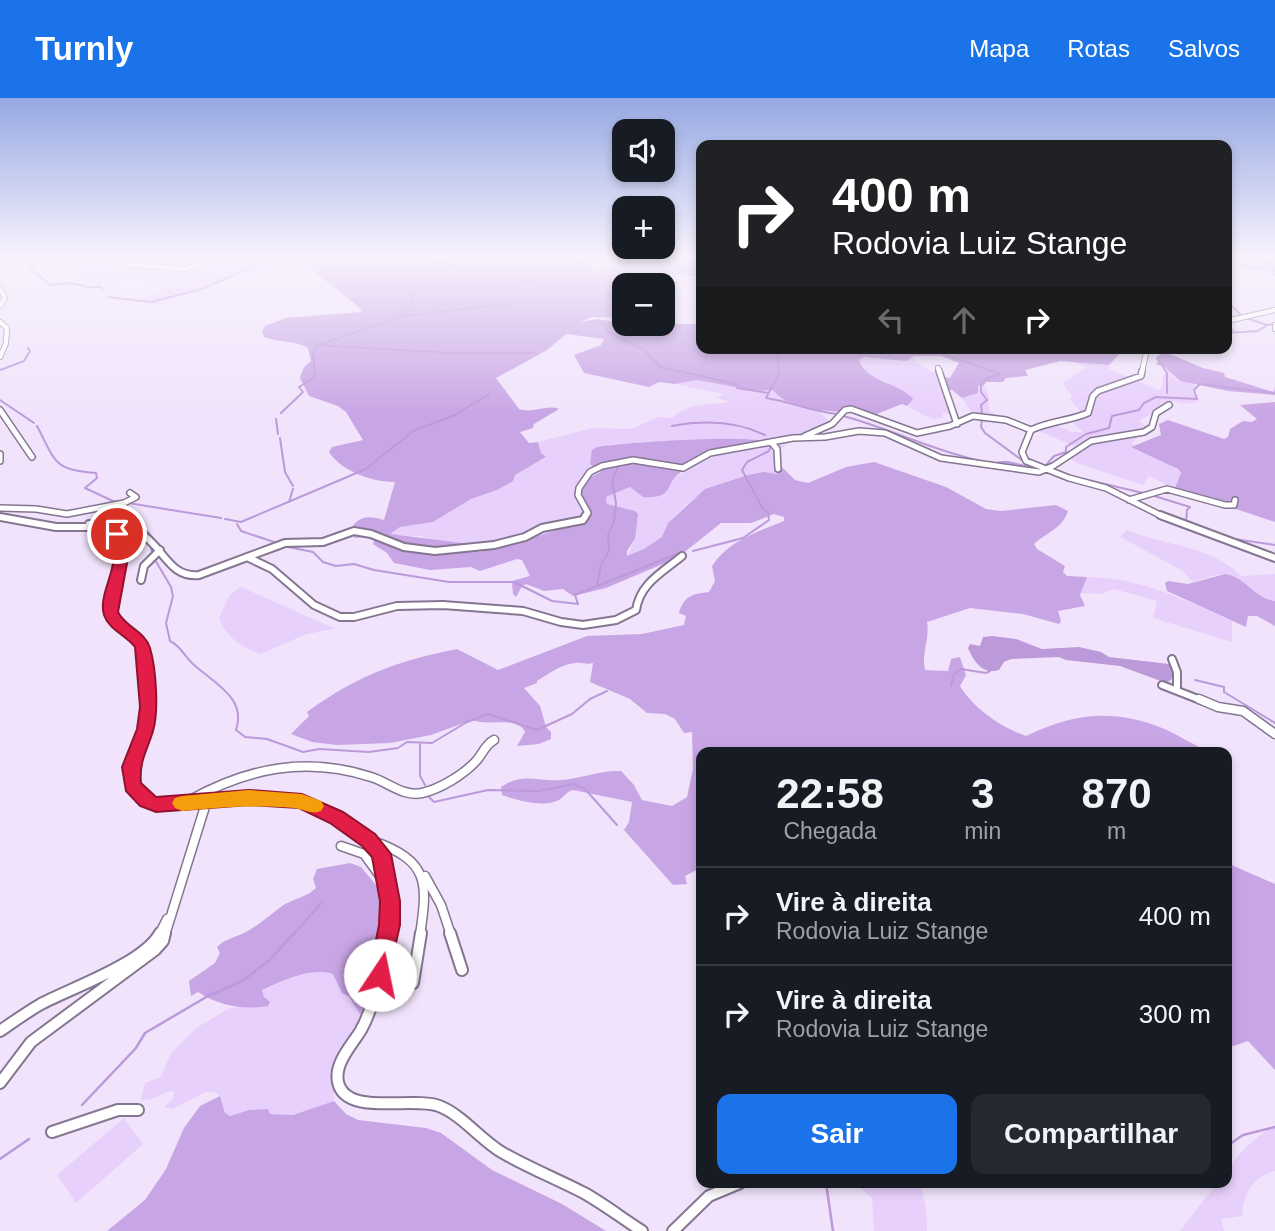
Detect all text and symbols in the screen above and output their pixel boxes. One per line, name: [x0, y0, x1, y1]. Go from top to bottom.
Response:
text: Turnly: [35, 30, 133, 67]
text: Mapa: [969, 35, 1029, 62]
text: Rotas: [1067, 35, 1130, 62]
text: Salvos: [1168, 35, 1240, 62]
map controls: [612, 119, 675, 336]
button: sound: [612, 119, 675, 182]
icon: right: [717, 168, 808, 259]
text: 400 m: [832, 168, 971, 222]
button: +: [612, 196, 675, 259]
text: Rodovia Luiz Stange: [832, 225, 1127, 261]
button: −: [612, 273, 675, 336]
icon: left: [872, 301, 910, 339]
icon: ahead: [945, 301, 983, 339]
icon: right: [1018, 301, 1056, 339]
pin: [87, 504, 147, 564]
icon: arrive: [98, 515, 136, 553]
text: 22:58: [776, 770, 884, 817]
text: 3: [971, 770, 994, 817]
text: 870: [1082, 770, 1152, 817]
text: Chegada: [783, 818, 877, 844]
text: min: [964, 818, 1001, 844]
text: m: [1107, 818, 1126, 844]
text: Vire à direita: [776, 887, 932, 917]
icon: right: [717, 897, 755, 935]
text: 400 m: [1139, 901, 1211, 931]
text: Rodovia Luiz Stange: [776, 918, 988, 944]
position arrow: [343, 938, 417, 1012]
text: Vire à direita: [776, 985, 932, 1015]
icon: right: [717, 995, 755, 1033]
text: 300 m: [1139, 999, 1211, 1029]
text: Rodovia Luiz Stange: [776, 1016, 988, 1042]
button: Sair: [717, 1094, 957, 1174]
button: Compartilhar: [971, 1094, 1211, 1174]

